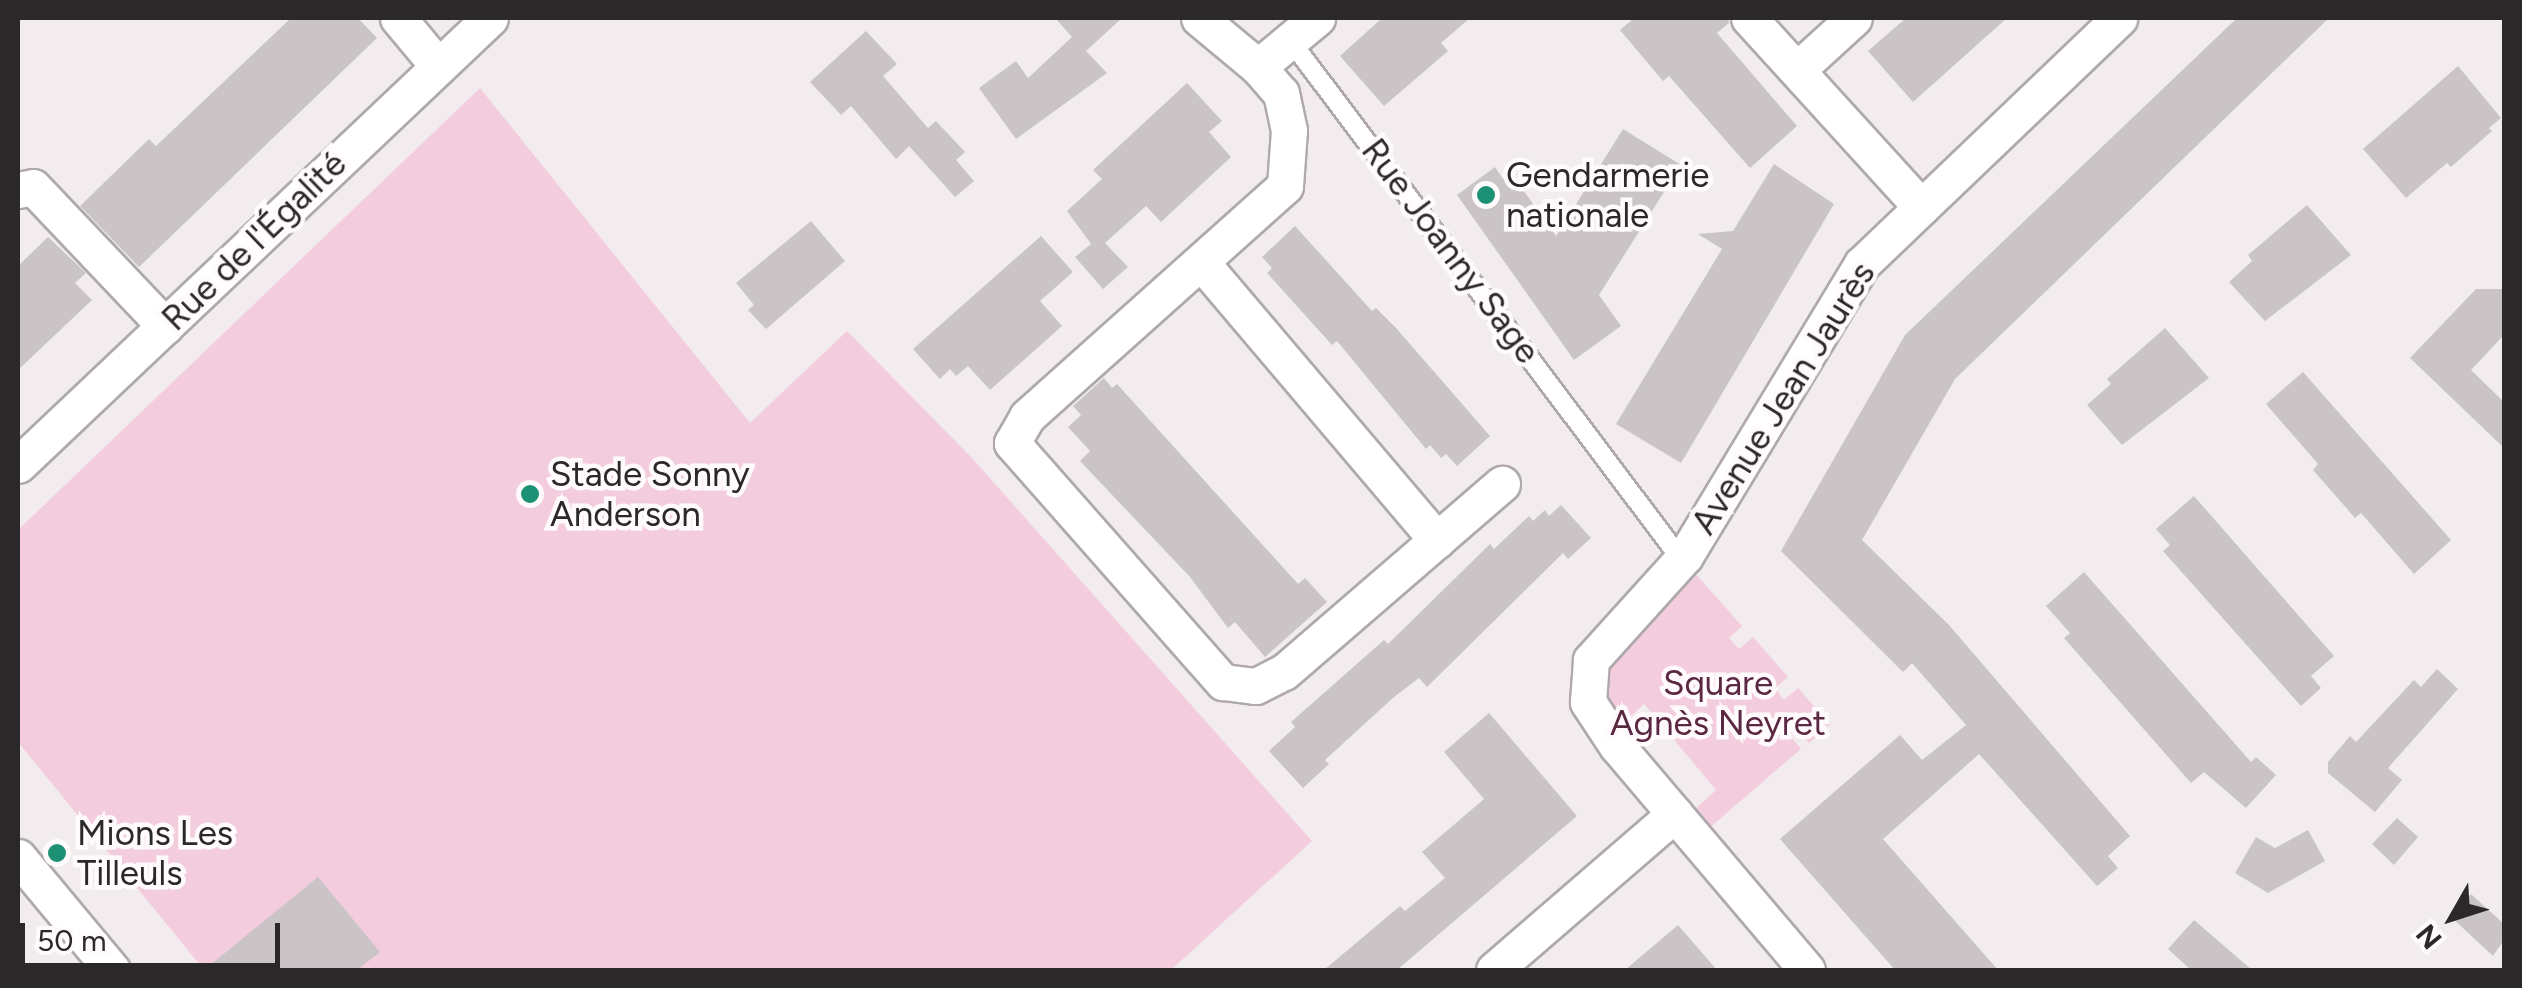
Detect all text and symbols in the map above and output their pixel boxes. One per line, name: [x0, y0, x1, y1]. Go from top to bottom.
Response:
street label: Rue Joanny Sage: [1353, 130, 1549, 372]
street label: Rue de l'Égalité: [153, 143, 355, 339]
place label: Gendarmerie nationale: [1506, 154, 1709, 236]
marker: Gendarmerie nationale: [1475, 184, 1497, 206]
street label: Avenue Jean Jaurès: [1682, 254, 1884, 542]
place label: Stade Sonny Anderson: [550, 453, 750, 535]
marker: Stade Sonny Anderson: [519, 483, 541, 505]
park label: Square Agnès Neyret: [1610, 662, 1826, 744]
place label: Mions Les Tilleuls: [77, 812, 233, 894]
marker: Mions Les Tilleuls: [46, 842, 68, 864]
north arrow: [2402, 868, 2502, 968]
scale bar: [25, 903, 285, 965]
text: N: [2409, 918, 2449, 956]
text: 50 m: [37, 922, 106, 959]

